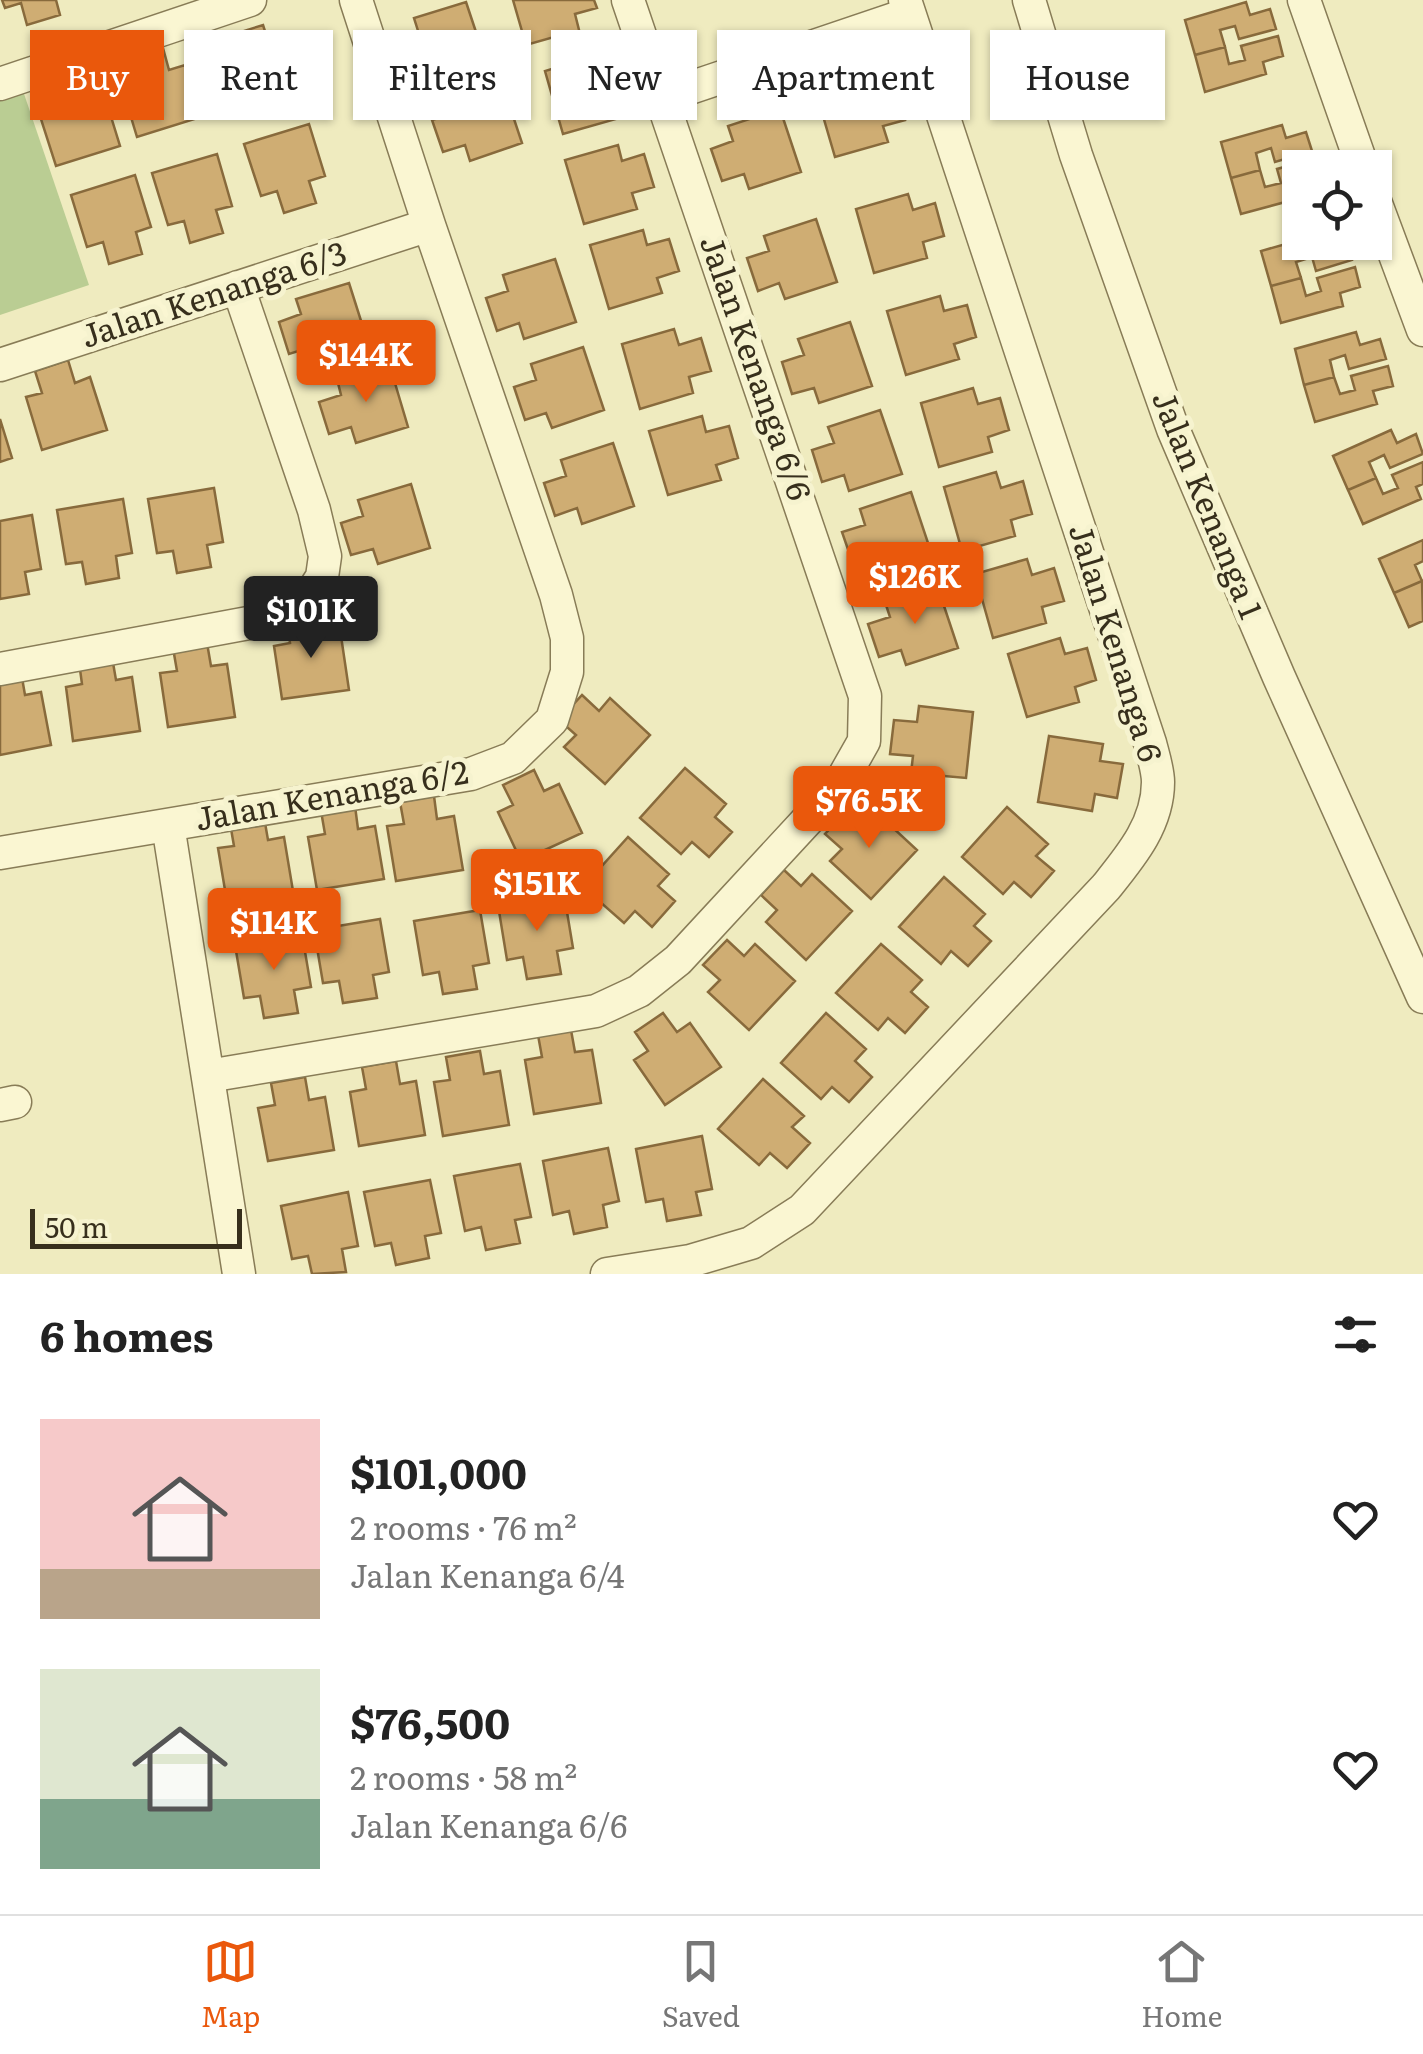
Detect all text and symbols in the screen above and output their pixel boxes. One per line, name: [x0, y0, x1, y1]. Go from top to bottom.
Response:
chip: Buy: [30, 30, 164, 120]
chip: Rent: [184, 30, 333, 120]
chip: Filters: [353, 30, 531, 120]
chip: New: [551, 30, 697, 120]
chip: Apartment: [717, 30, 970, 120]
chip: House: [990, 30, 1165, 120]
map controls: [1282, 150, 1392, 260]
button: locate: [1282, 150, 1392, 260]
street label: Jalan Kenanga 6/3: [74, 227, 352, 358]
street label: Jalan Kenanga 6/6: [690, 228, 826, 506]
pin: $144K: [296, 320, 436, 405]
text: $144K: [319, 328, 413, 376]
street label: Jalan Kenanga 1: [1142, 383, 1277, 625]
street label: Jalan Kenanga 6: [1059, 517, 1177, 767]
pin: $126K: [845, 542, 985, 627]
text: $126K: [868, 550, 962, 598]
pin: $101K: [241, 576, 381, 661]
text: $101K: [266, 584, 356, 632]
street label: Jalan Kenanga 6/2: [191, 745, 472, 841]
pin: $76.5K: [788, 766, 950, 851]
text: $76.5K: [815, 774, 923, 822]
pin: $151K: [467, 849, 607, 934]
text: $151K: [493, 857, 581, 905]
pin: $114K: [204, 888, 344, 973]
text: $114K: [230, 896, 318, 944]
scale bar: [30, 1204, 242, 1248]
text: 50 m: [45, 1205, 108, 1247]
text: 6 homes: [40, 1303, 214, 1365]
icon: filters: [1328, 1307, 1383, 1362]
text: $101,000: [350, 1440, 527, 1502]
icon: home: [120, 1459, 240, 1579]
icon: heart: [1328, 1492, 1383, 1547]
text: 2 rooms · 76 m²: [350, 1502, 577, 1550]
text: Jalan Kenanga 6/4: [350, 1550, 625, 1598]
text: $76,500: [350, 1690, 510, 1752]
icon: home: [120, 1709, 240, 1829]
icon: heart: [1328, 1742, 1383, 1797]
text: 2 rooms · 58 m²: [350, 1752, 577, 1800]
text: Jalan Kenanga 6/6: [350, 1800, 627, 1848]
tab: Map: [201, 1934, 260, 2036]
tab: Saved: [662, 1934, 740, 2036]
tab: Home: [1141, 1934, 1222, 2036]

